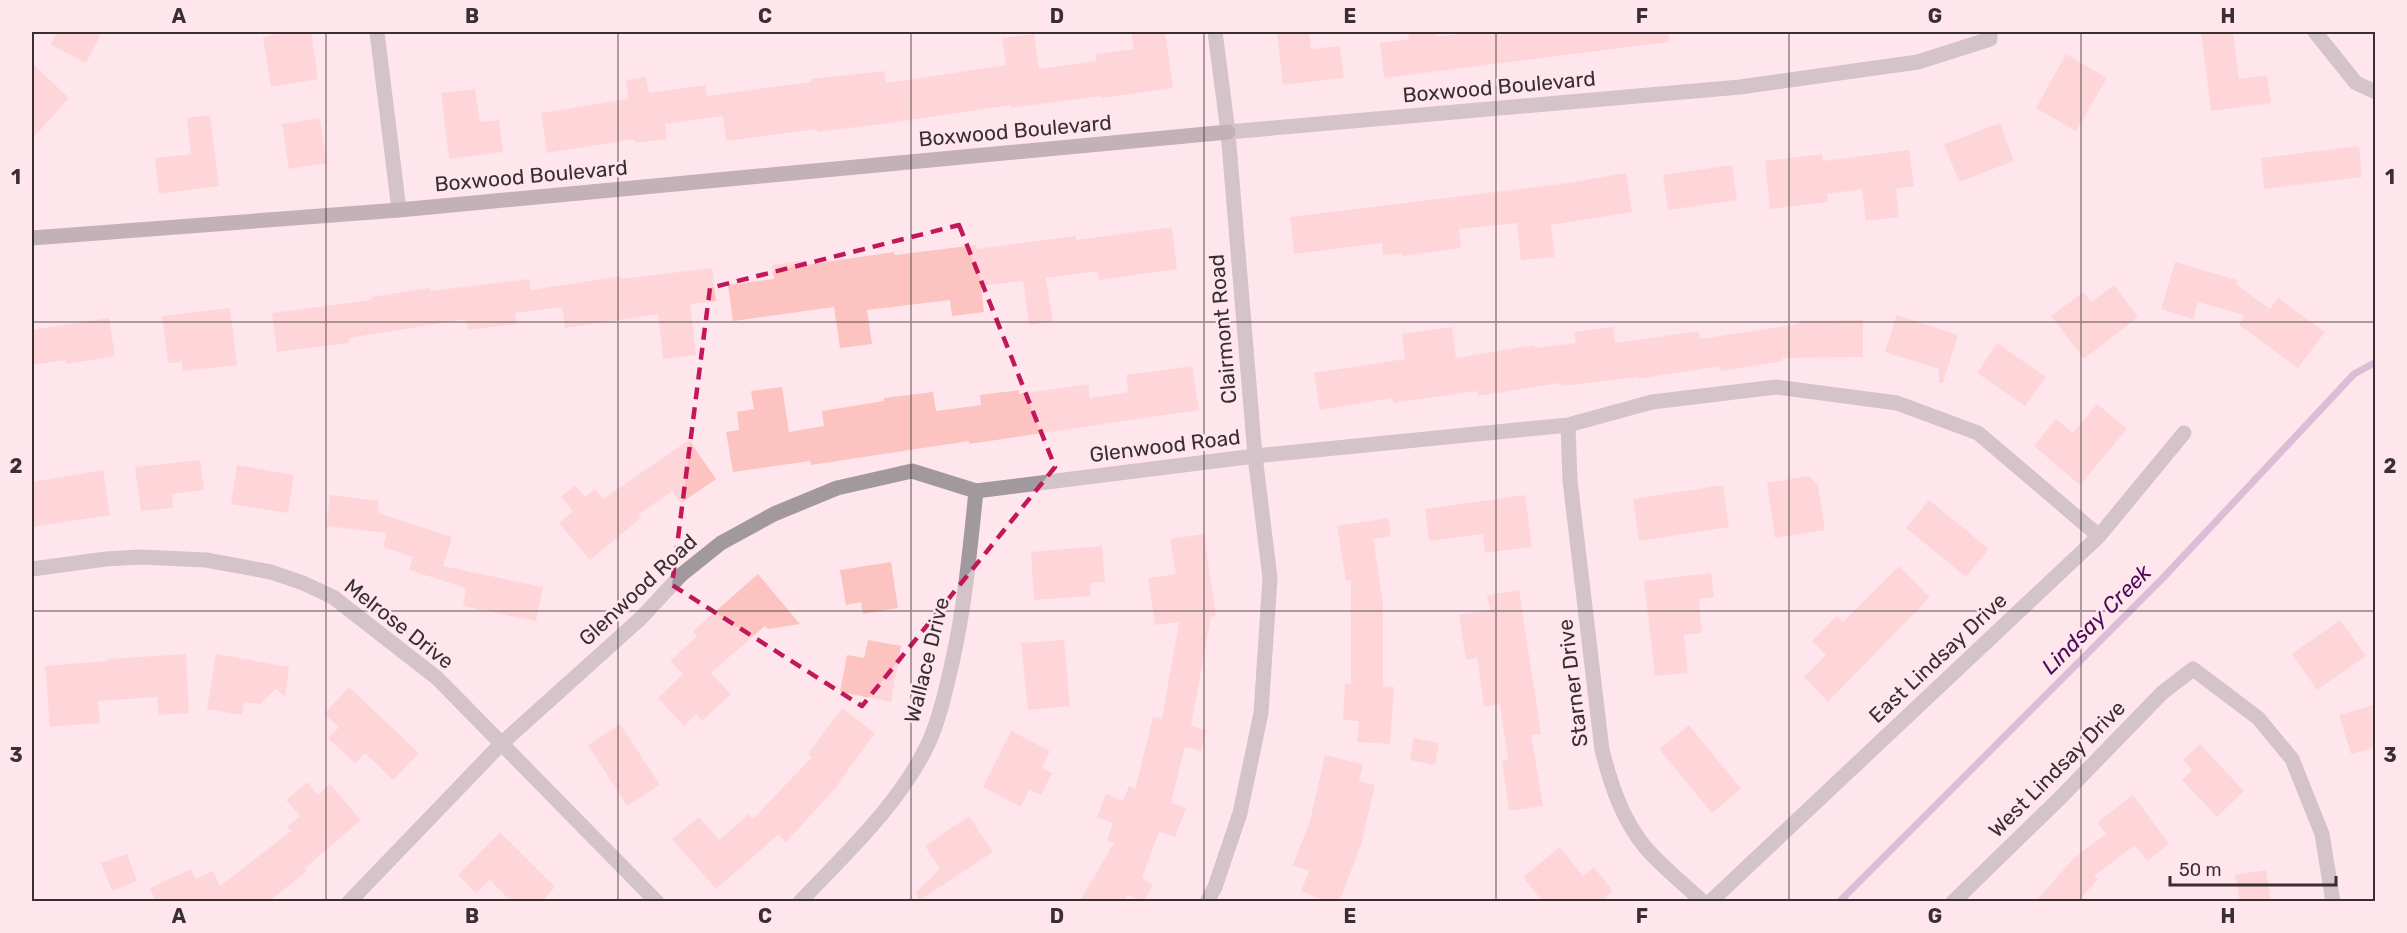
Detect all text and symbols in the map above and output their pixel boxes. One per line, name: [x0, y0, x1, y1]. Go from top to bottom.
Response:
text: A: [172, 4, 187, 28]
text: B: [465, 4, 479, 28]
text: C: [758, 4, 772, 28]
text: D: [1050, 4, 1064, 28]
text: E: [1344, 4, 1356, 28]
text: F: [1636, 4, 1648, 28]
text: G: [1928, 4, 1942, 28]
text: H: [2221, 4, 2235, 28]
street label: Boxwood Boulevard: [1401, 66, 1597, 107]
street label: Boxwood Boulevard: [917, 110, 1113, 151]
street label: Boxwood Boulevard: [433, 155, 629, 196]
text: 1: [11, 165, 21, 189]
text: 1: [2385, 165, 2395, 189]
street label: Clairmont Road: [1204, 253, 1241, 405]
street label: Glenwood Road: [1088, 424, 1242, 467]
text: 2: [10, 454, 23, 478]
text: 2: [2384, 454, 2397, 478]
street label: Glenwood Road: [574, 529, 702, 651]
water label: Lindsay Creek: [2036, 558, 2157, 680]
street label: Melrose Drive: [340, 573, 459, 674]
street label: East Lindsay Drive: [1864, 587, 2012, 728]
street label: Wallace Drive: [899, 594, 954, 725]
street label: Starner Drive: [1552, 618, 1593, 748]
street label: West Lindsay Drive: [1983, 695, 2130, 842]
text: 3: [9, 743, 23, 767]
text: 3: [2383, 743, 2397, 767]
scale bar: [2170, 849, 2336, 887]
text: 50 m: [2179, 859, 2222, 881]
text: A: [172, 904, 187, 928]
text: B: [465, 904, 479, 928]
text: C: [758, 904, 772, 928]
text: D: [1050, 904, 1064, 928]
text: E: [1344, 904, 1356, 928]
text: F: [1636, 904, 1648, 928]
text: G: [1928, 904, 1942, 928]
text: H: [2221, 904, 2235, 928]

